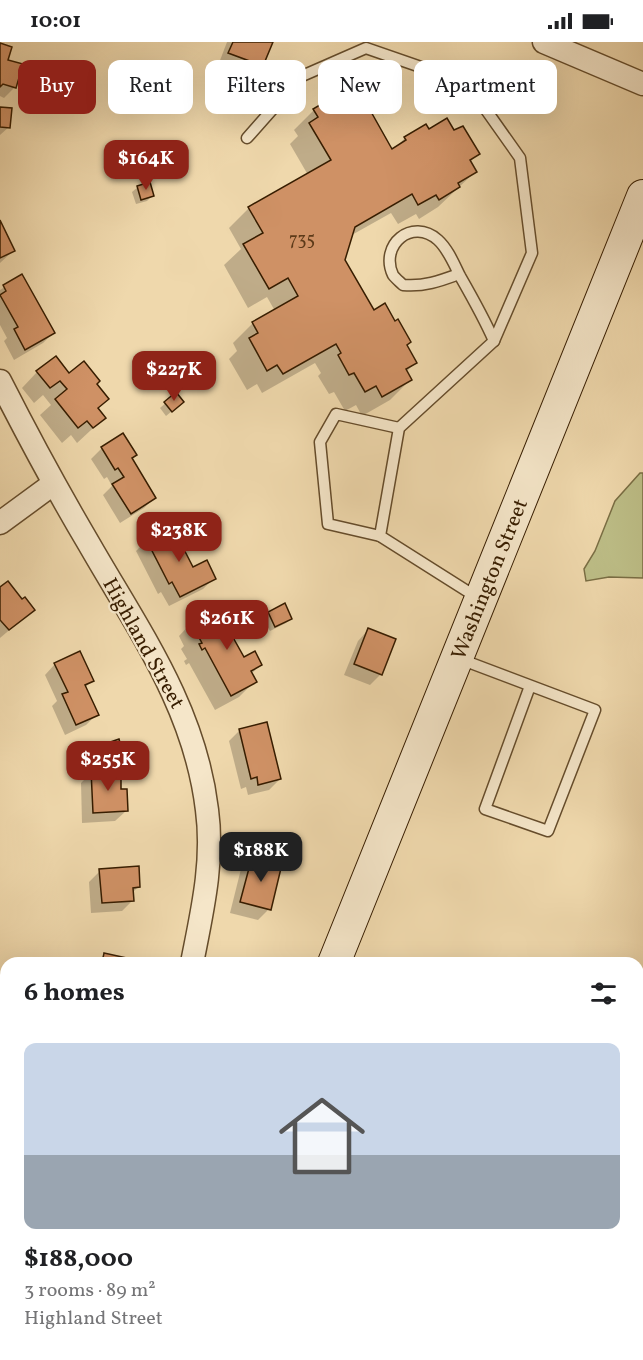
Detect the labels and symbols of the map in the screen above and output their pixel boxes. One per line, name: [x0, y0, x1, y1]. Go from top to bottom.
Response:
pin: $164K: [104, 140, 188, 191]
house number: 735: [289, 228, 315, 253]
pin: $227K: [132, 351, 216, 402]
street label: Washington Street: [445, 495, 536, 664]
pin: $238K: [137, 512, 221, 563]
street label: Highland Street: [95, 573, 191, 714]
pin: $261K: [185, 600, 269, 651]
pin: $255K: [66, 741, 150, 792]
pin: $188K: [219, 832, 303, 883]

